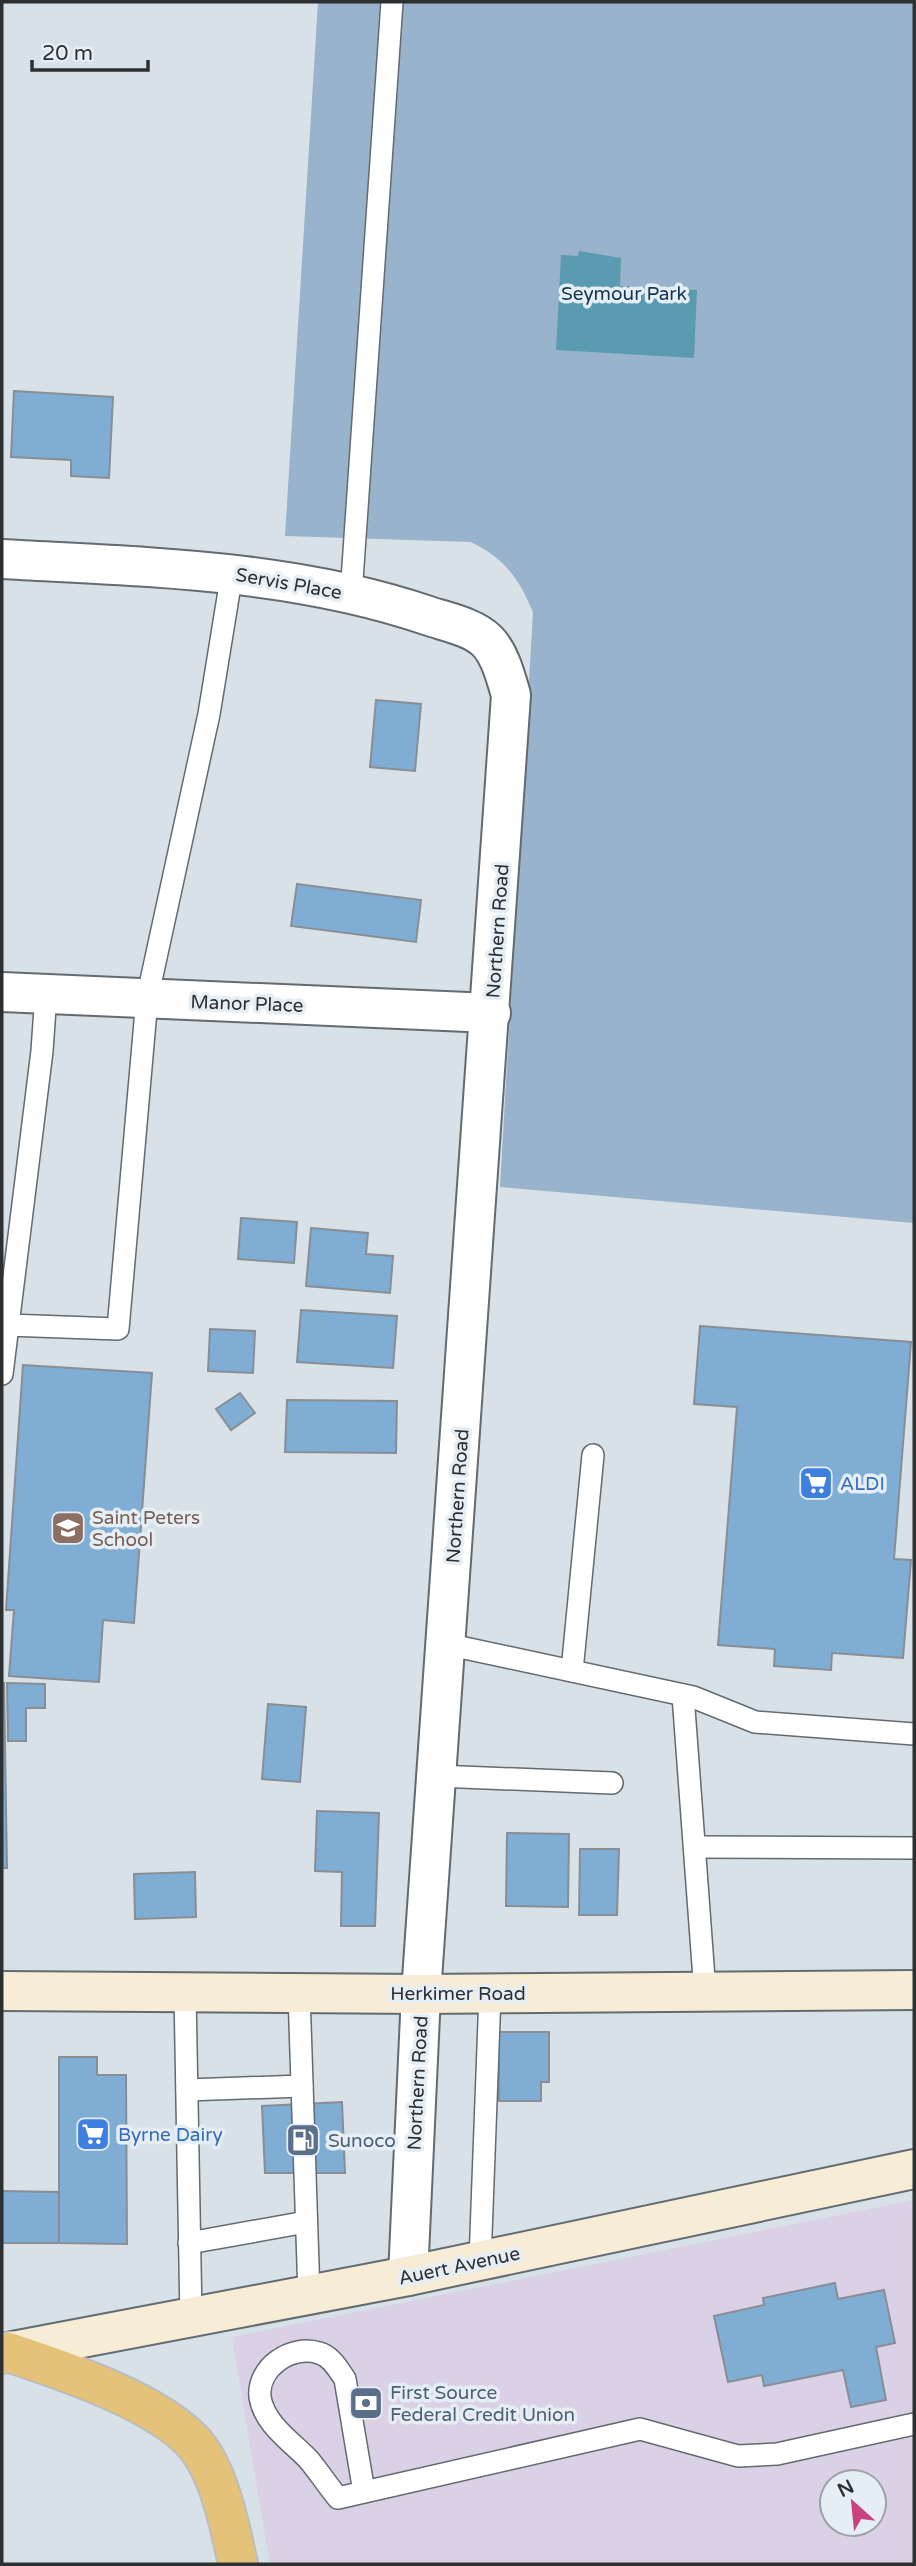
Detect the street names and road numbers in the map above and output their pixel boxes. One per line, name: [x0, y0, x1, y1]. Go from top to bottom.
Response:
street label: Servis Place: [234, 564, 344, 604]
street label: Northern Road: [482, 863, 514, 999]
street label: Manor Place: [190, 991, 304, 1017]
street label: Northern Road: [442, 1428, 474, 1564]
street label: Herkimer Road: [390, 1983, 526, 2005]
street label: Northern Road: [403, 2015, 433, 2151]
street label: Auert Avenue: [396, 2242, 522, 2290]

